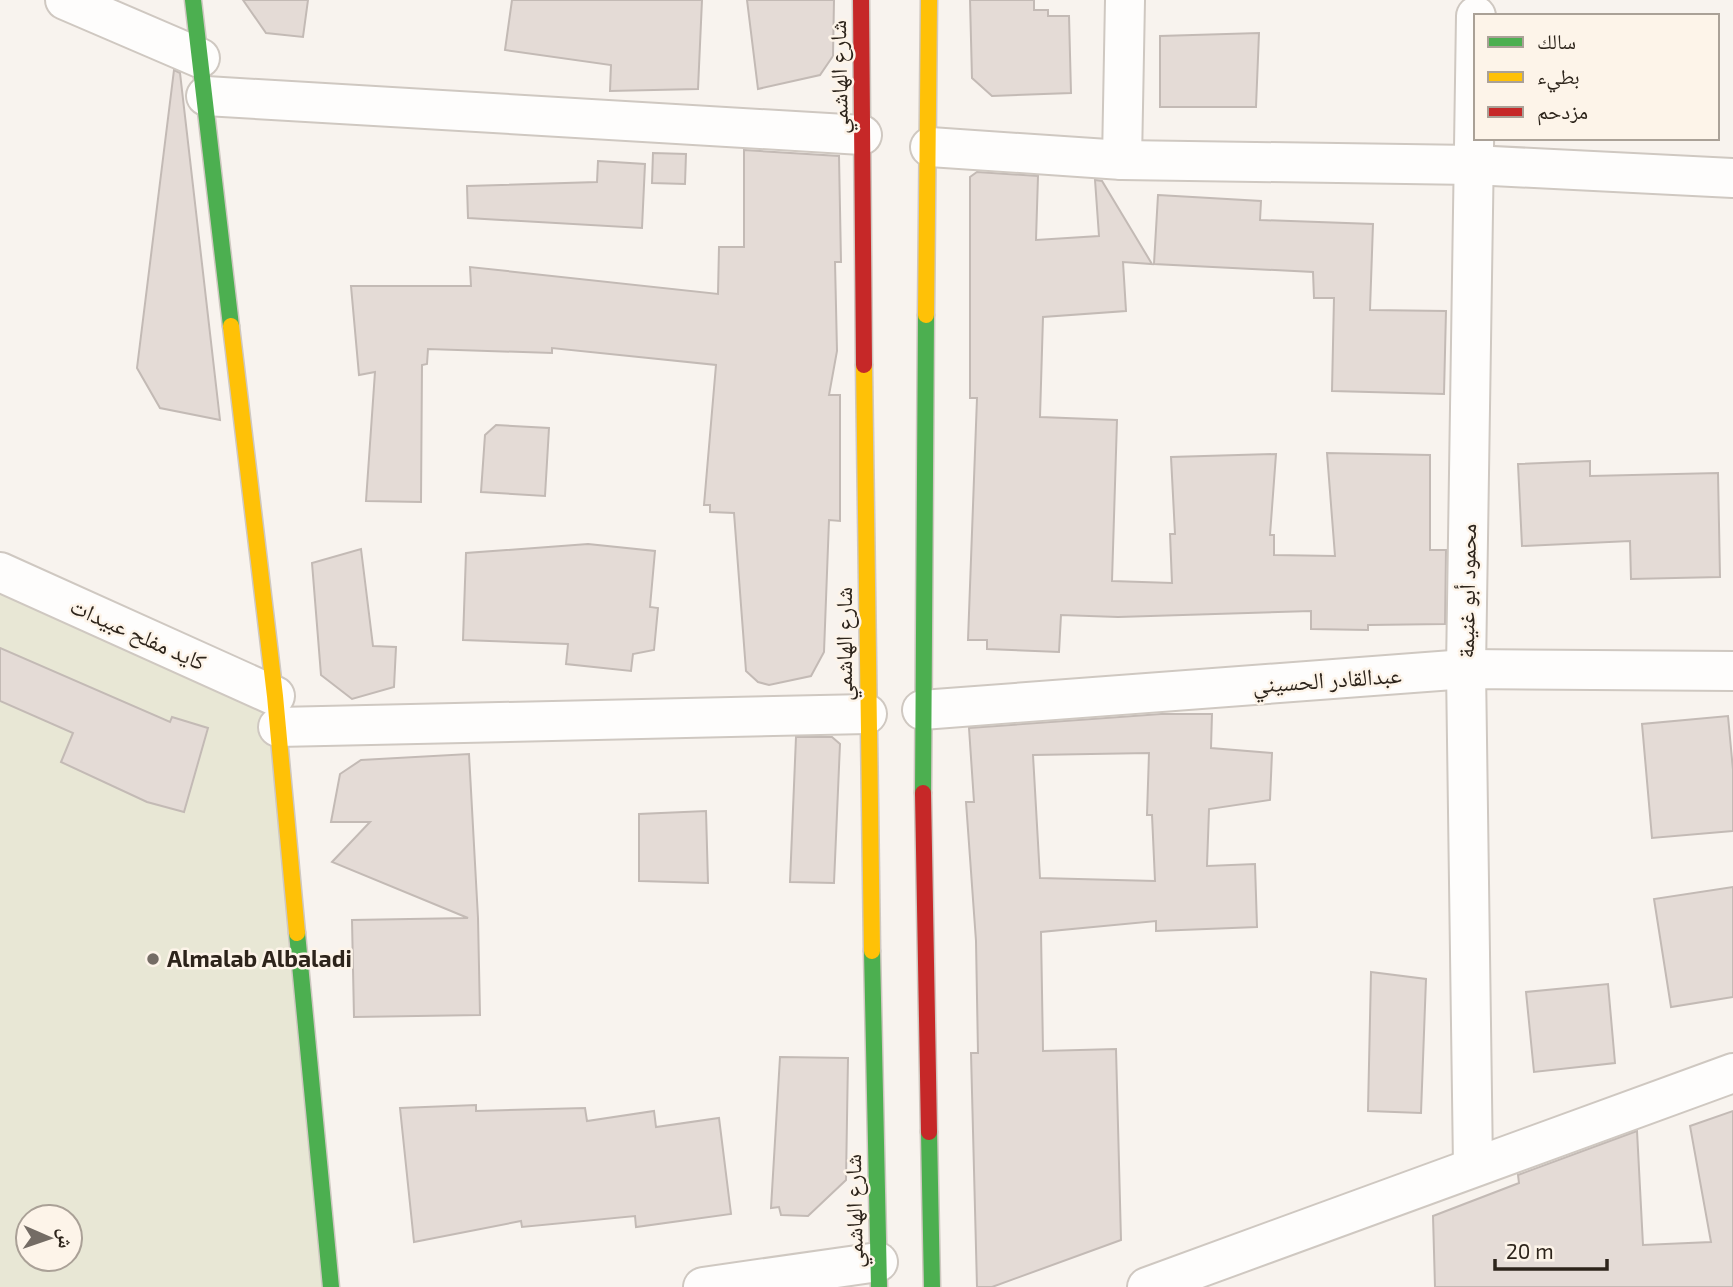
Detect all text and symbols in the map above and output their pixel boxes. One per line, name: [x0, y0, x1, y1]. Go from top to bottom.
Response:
legend: [1474, 14, 1719, 140]
street label: شارع الهاشمي: [823, 20, 859, 134]
text: سالك: [1537, 28, 1576, 53]
text: بطيء: [1537, 63, 1580, 93]
text: مزدحم: [1537, 98, 1588, 126]
street label: محمود أبو غنيمة: [1451, 523, 1482, 659]
street label: شارع الهاشمي: [829, 587, 863, 701]
street label: كايد مفلح عبيدات: [65, 591, 211, 677]
street label: عبدالقادر الحسيني: [1251, 660, 1403, 704]
place label: Almalab Albaladi: [167, 944, 352, 972]
marker: Almalab Albaladi: [145, 951, 161, 967]
street label: شارع الهاشمي: [838, 1154, 874, 1268]
north arrow: [14, 1203, 84, 1273]
text: ش: [54, 1228, 78, 1249]
scale bar: [1495, 1228, 1607, 1272]
text: 20 m: [1506, 1238, 1554, 1263]

